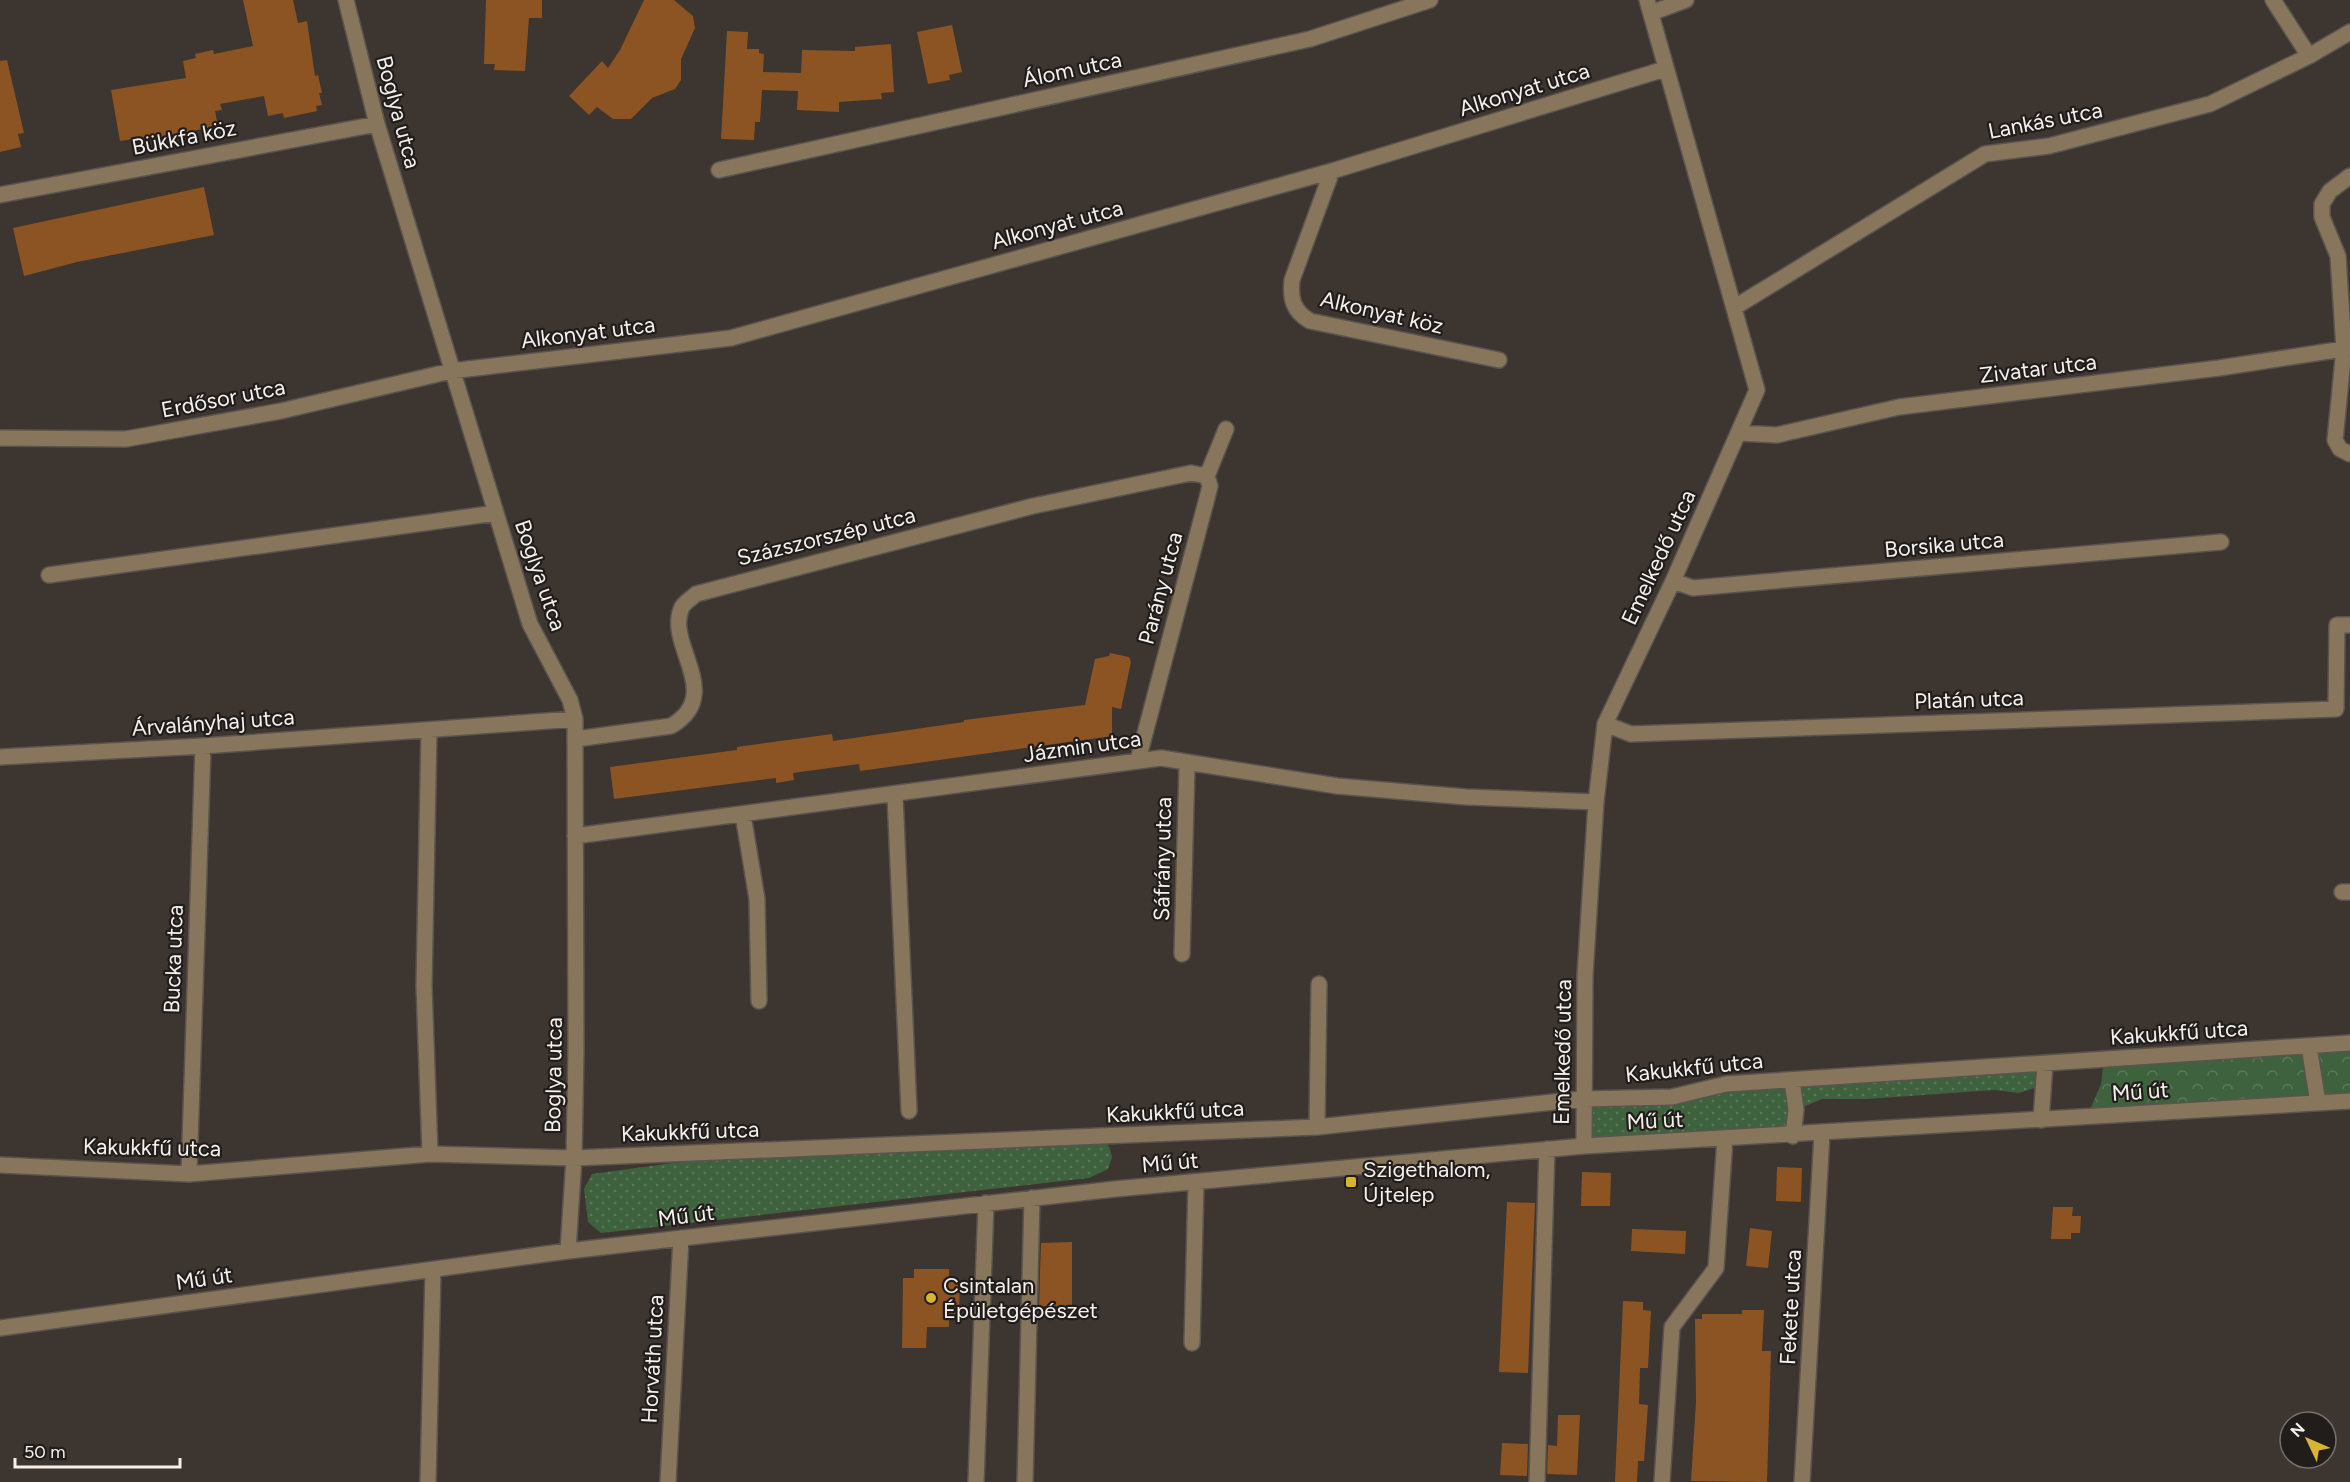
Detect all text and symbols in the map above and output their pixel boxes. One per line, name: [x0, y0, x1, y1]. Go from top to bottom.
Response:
street label: Álom utca: [1020, 46, 1124, 93]
street label: Boglya utca: [371, 53, 427, 171]
street label: Alkonyat utca: [1456, 57, 1593, 122]
street label: Lankás utca: [1986, 96, 2105, 145]
street label: Bükkfa köz: [130, 114, 239, 161]
street label: Alkonyat utca: [988, 194, 1126, 255]
street label: Alkonyat köz: [1318, 285, 1446, 340]
street label: Alkonyat utca: [519, 311, 657, 354]
street label: Zivatar utca: [1978, 348, 2098, 389]
street label: Erdősor utca: [159, 373, 287, 424]
street label: Emelkedő utca: [1615, 485, 1701, 629]
street label: Százszorszép utca: [734, 501, 918, 572]
street label: Boglya utca: [509, 516, 572, 634]
street label: Borsika utca: [1883, 526, 2005, 563]
street label: Parány utca: [1133, 529, 1188, 647]
street label: Platán utca: [1914, 684, 2024, 715]
street label: Árvalányhaj utca: [131, 703, 295, 742]
street label: Jázmin utca: [1022, 725, 1143, 768]
street label: Sáfrány utca: [1148, 797, 1177, 921]
street label: Bucka utca: [158, 904, 189, 1014]
street label: Emelkedő utca: [1548, 979, 1577, 1125]
street label: Kakukkfű utca: [2109, 1014, 2249, 1051]
street label: Boglya utca: [539, 1017, 568, 1133]
street label: Kakukkfű utca: [1624, 1047, 1764, 1088]
street label: Mű út: [2111, 1076, 2169, 1107]
street label: Kakukkfű utca: [1105, 1094, 1245, 1129]
street label: Mű út: [1626, 1106, 1684, 1135]
street label: Kakukkfű utca: [620, 1116, 760, 1147]
street label: Kakukkfű utca: [83, 1133, 221, 1162]
street label: Mű út: [1141, 1147, 1200, 1178]
place label: Szigethalom, Újtelep: [1363, 1156, 1490, 1208]
marker: Szigethalom, Újtelep: [1344, 1175, 1358, 1189]
street label: Mű út: [656, 1199, 716, 1232]
street label: Fekete utca: [1774, 1249, 1807, 1365]
street label: Mű út: [174, 1261, 234, 1296]
place label: Csintalan Épületgépészet: [943, 1272, 1098, 1324]
marker: Csintalan Épületgépészet: [924, 1291, 938, 1305]
street label: Horváth utca: [636, 1294, 669, 1424]
north arrow: [2278, 1410, 2338, 1470]
text: N: [2286, 1419, 2309, 1441]
scale bar: [15, 1431, 180, 1469]
text: 50 m: [24, 1441, 66, 1463]

